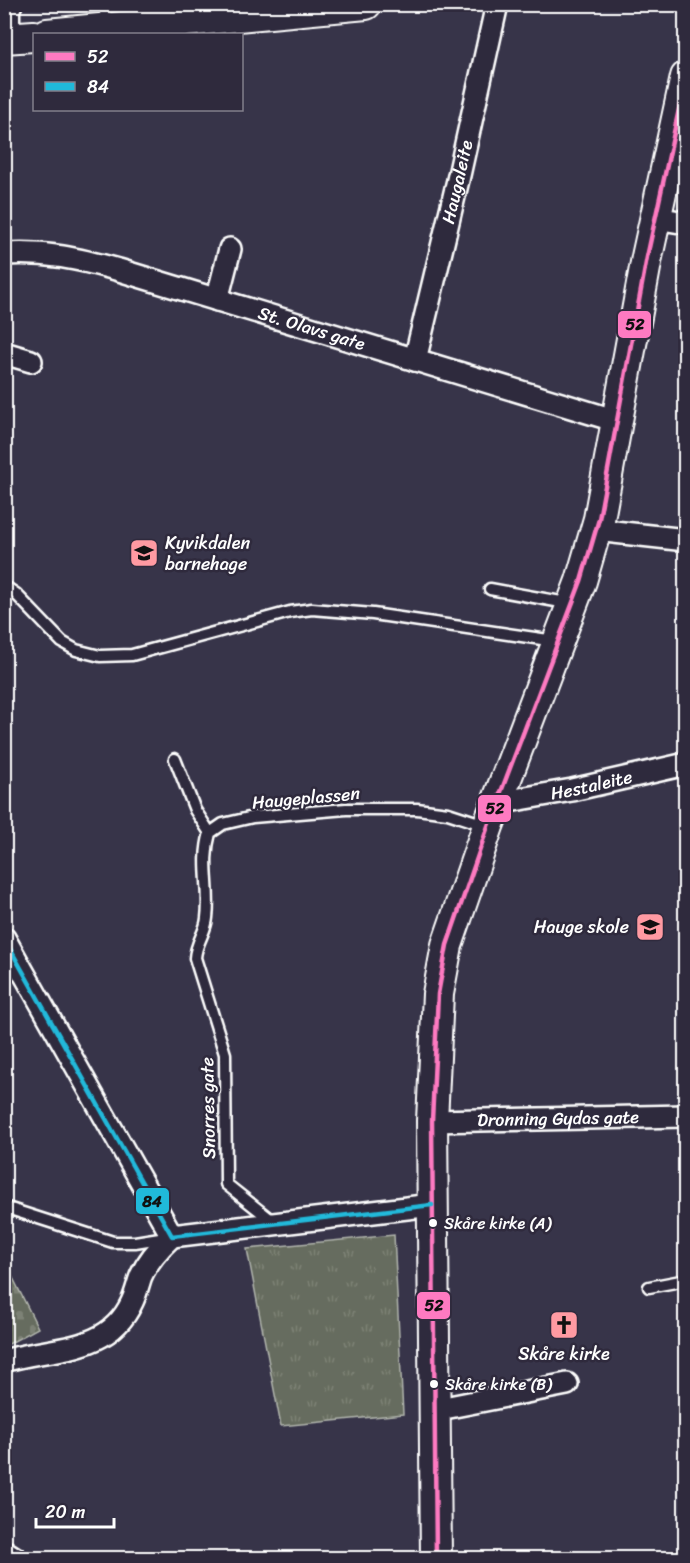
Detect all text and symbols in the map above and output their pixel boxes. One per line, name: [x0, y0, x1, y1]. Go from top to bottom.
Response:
legend: [33, 33, 243, 111]
text: 52: [87, 41, 108, 73]
text: 84: [87, 71, 109, 103]
street label: Haugaleite: [432, 137, 482, 227]
street label: St. Olavs gate: [254, 297, 369, 360]
line badge: 52: [617, 310, 652, 339]
text: 52: [625, 310, 645, 339]
place label: Kyvikdalen barnehage: [165, 527, 251, 580]
school or university icon: Kyvikdalen barnehage: [128, 537, 160, 569]
street label: Hestaleite: [548, 761, 635, 809]
street label: Haugeplassen: [251, 777, 362, 819]
line badge: 52: [477, 794, 512, 823]
text: 52: [485, 794, 505, 823]
place label: Hauge skole: [534, 911, 629, 943]
school or university icon: Hauge skole: [634, 911, 666, 943]
street label: Snorres gate: [191, 1057, 225, 1159]
street label: Dronning Gydas gate: [477, 1101, 640, 1136]
line badge: 84: [135, 1187, 170, 1215]
text: 84: [141, 1187, 162, 1216]
place label: Skåre kirke (A): [444, 1209, 553, 1238]
marker: Skåre kirke (A): [427, 1217, 439, 1229]
line badge: 52: [416, 1291, 451, 1320]
text: 52: [424, 1291, 444, 1320]
church icon: Skåre kirke: [548, 1309, 580, 1341]
place label: Skåre kirke: [518, 1338, 610, 1370]
place label: Skåre kirke (B): [445, 1370, 553, 1399]
marker: Skåre kirke (B): [428, 1378, 440, 1390]
scale bar: [36, 1491, 114, 1529]
text: 20 m: [45, 1496, 85, 1528]

